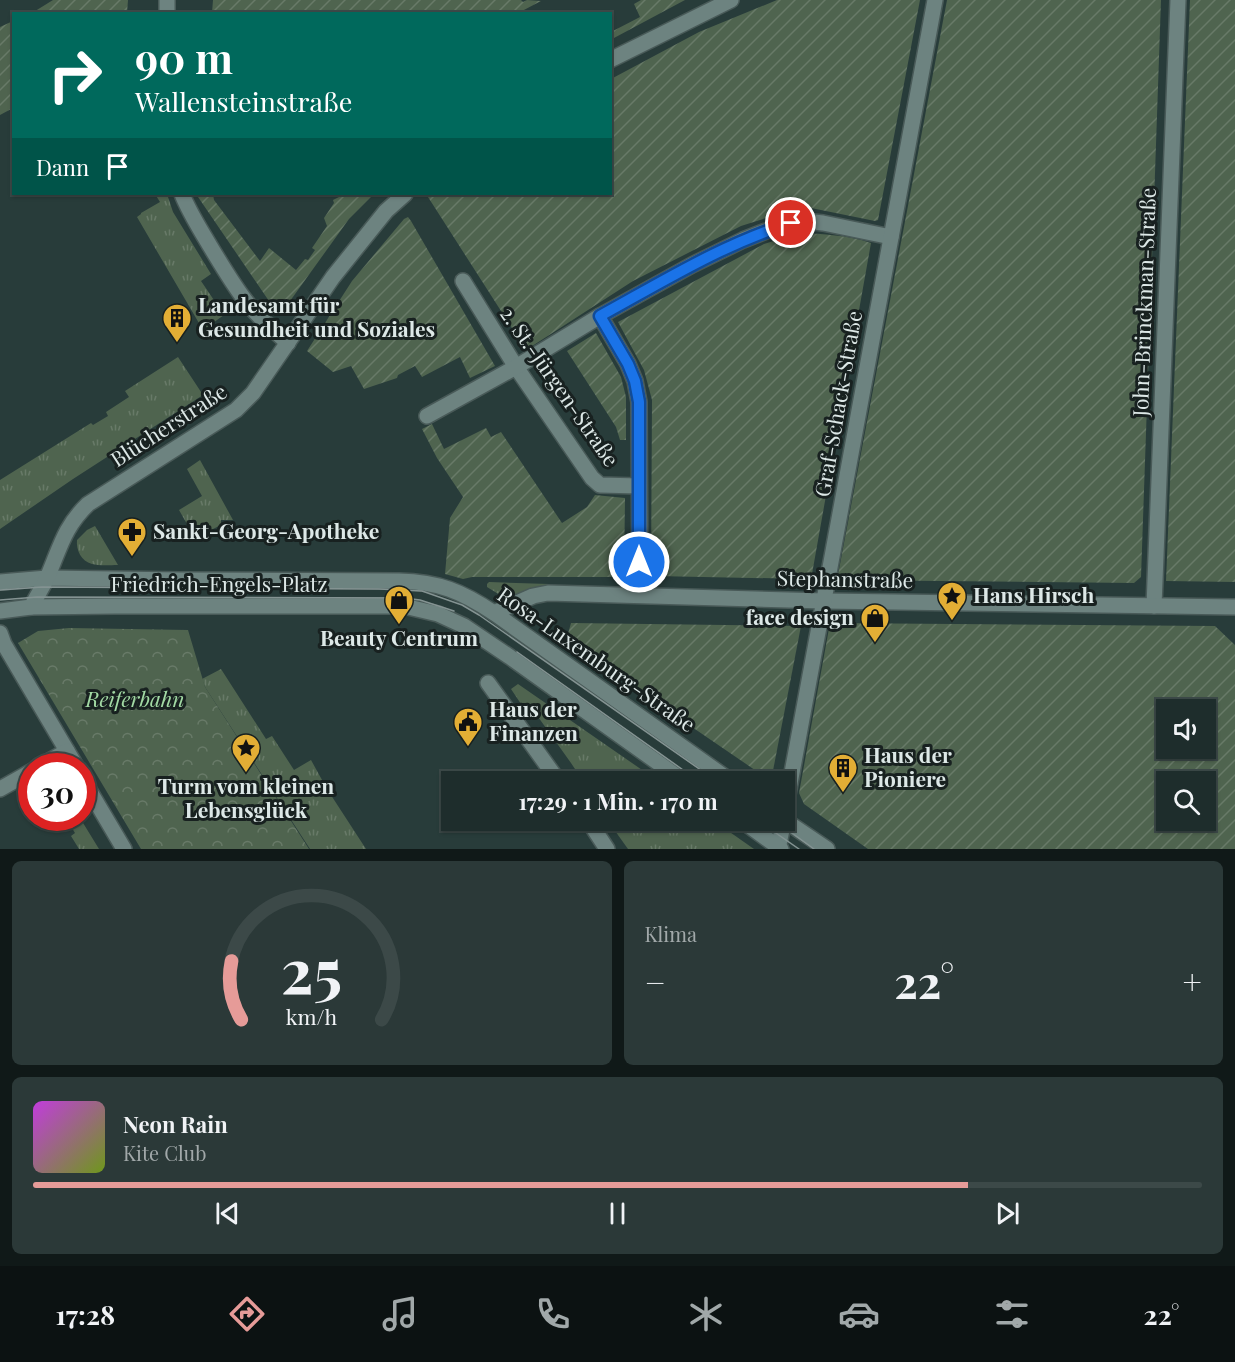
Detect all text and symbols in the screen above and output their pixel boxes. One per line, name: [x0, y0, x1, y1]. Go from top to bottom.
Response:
text: 90 m: [135, 29, 233, 85]
icon: right: [36, 36, 114, 114]
text: Wallensteinstraße: [135, 83, 352, 119]
icon: arrive: [101, 150, 134, 183]
text: Dann: [36, 152, 89, 182]
street label: John-Brinckman-Straße: [1125, 187, 1161, 418]
pin: [765, 197, 816, 248]
icon: arrive: [774, 206, 807, 239]
place label: Landesamt für Gesundheit und Soziales: [198, 290, 435, 342]
street label: 2. St.-Jürgen-Straße: [495, 300, 626, 471]
building icon: Landesamt für Gesundheit und Soziales: [161, 302, 193, 344]
street label: Graf-Schack-Straße: [807, 308, 867, 499]
street label: Blücherstraße: [104, 376, 231, 472]
pharmacy icon: Sankt-Georg-Apotheke: [116, 516, 148, 558]
place label: Sankt-Georg-Apotheke: [153, 516, 379, 544]
position arrow: [607, 530, 671, 594]
street label: Stephanstraße: [777, 563, 914, 593]
street label: Friedrich-Engels-Platz: [110, 569, 328, 597]
street label: Rosa-Luxemburg-Straße: [493, 579, 702, 737]
place icon: Hans Hirsch: [936, 580, 968, 622]
place label: Hans Hirsch: [973, 580, 1094, 608]
shop icon: Beauty Centrum: [383, 584, 415, 626]
place label: face design: [746, 602, 854, 630]
shop icon: face design: [859, 602, 891, 644]
place label: Beauty Centrum: [320, 623, 478, 651]
park label: Reiferbahn: [85, 684, 185, 712]
place label: Haus der Finanzen: [489, 694, 578, 746]
map controls: [1156, 699, 1216, 831]
button: sound: [1156, 699, 1216, 759]
public building icon: Haus der Finanzen: [452, 706, 484, 748]
place icon: Turm vom kleinen Lebensglück: [230, 732, 262, 774]
place label: Haus der Pioniere: [864, 740, 952, 792]
building icon: Haus der Pioniere: [827, 752, 859, 794]
speed limit sign: 30: [18, 753, 96, 831]
place label: Turm vom kleinen Lebensglück: [158, 771, 334, 823]
button: search: [1156, 771, 1216, 831]
text: 17:29 · 1 Min. · 170 m: [518, 786, 718, 816]
text: Klima: [645, 920, 697, 947]
text: 25: [281, 926, 342, 1010]
text: 22°: [894, 950, 954, 1010]
text: −: [645, 959, 666, 1003]
text: +: [1183, 959, 1202, 1003]
text: km/h: [286, 1002, 338, 1030]
text: Neon Rain: [123, 1109, 228, 1139]
text: Kite Club: [123, 1139, 207, 1166]
icon: previous: [211, 1197, 244, 1230]
icon: pause: [601, 1197, 634, 1230]
icon: next: [991, 1197, 1024, 1230]
icon: directions: [226, 1293, 268, 1335]
icon: music: [379, 1293, 421, 1335]
icon: phone: [532, 1293, 574, 1335]
icon: climate: [685, 1293, 727, 1335]
icon: car: [838, 1293, 880, 1335]
icon: filters: [991, 1293, 1033, 1335]
text: 17:28: [55, 1296, 115, 1332]
text: 22°: [1144, 1296, 1179, 1332]

